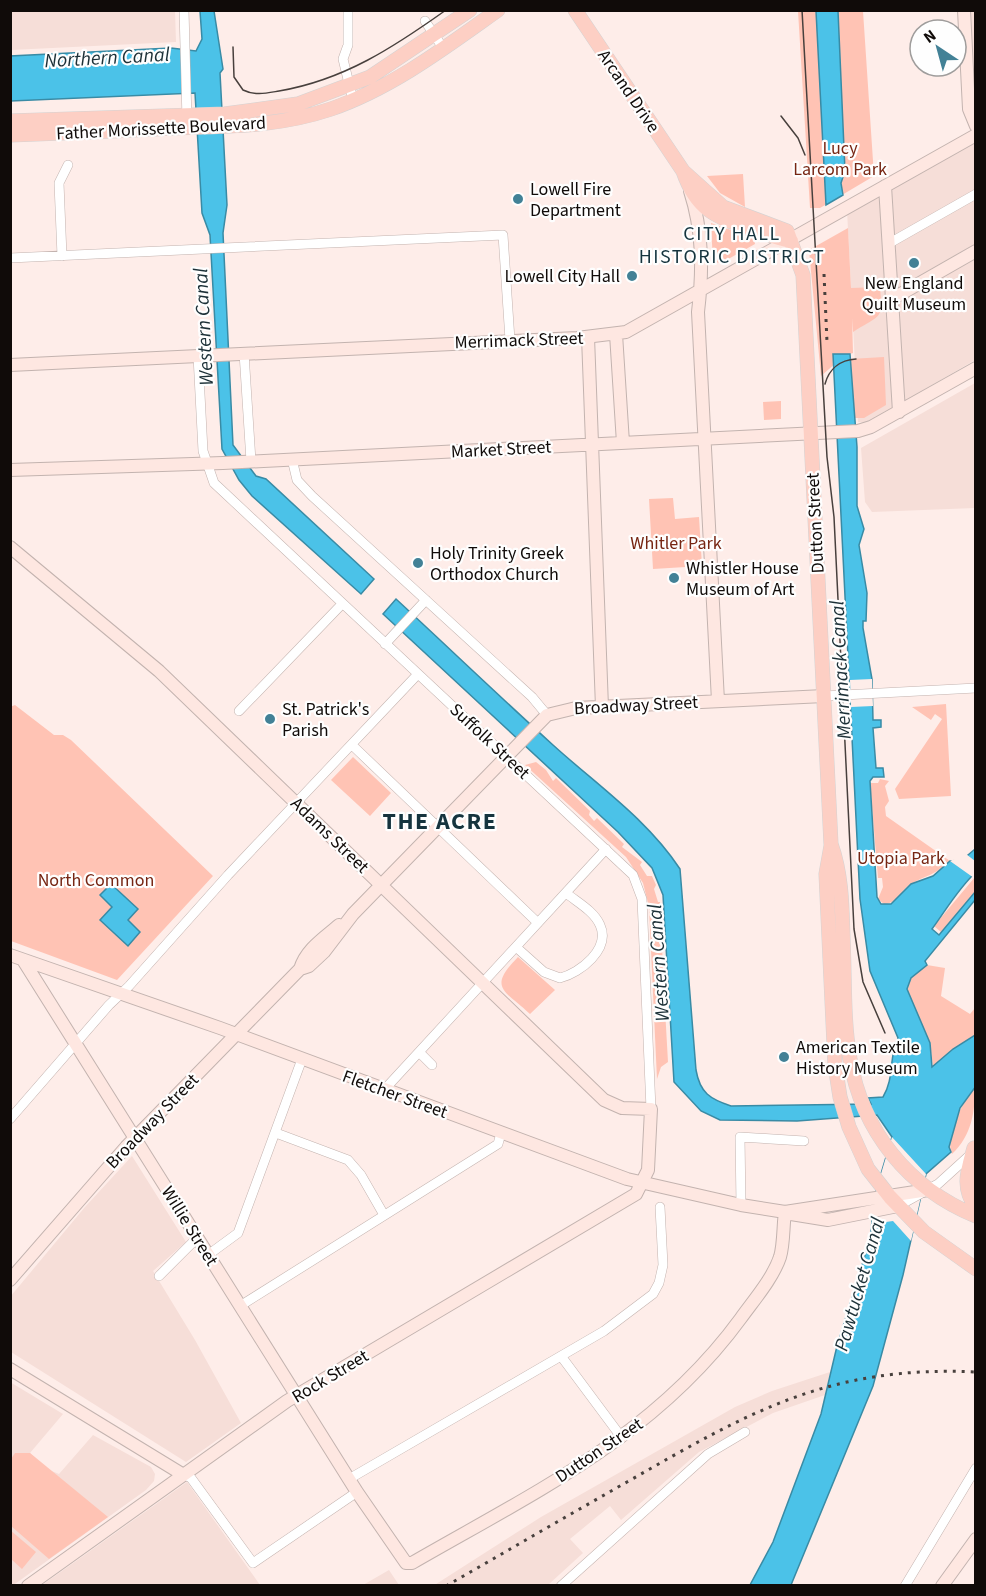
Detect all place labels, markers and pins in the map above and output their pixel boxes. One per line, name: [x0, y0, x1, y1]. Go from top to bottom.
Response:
place label: Lowell Fire Department: [530, 177, 621, 223]
marker: Lowell Fire Department: [511, 192, 525, 206]
marker: New England Quilt Museum: [907, 256, 921, 270]
place label: Lowell City Hall: [504, 264, 620, 289]
marker: Lowell City Hall: [625, 269, 639, 283]
place label: New England Quilt Museum: [862, 271, 966, 317]
place label: Holy Trinity Greek Orthodox Church: [430, 541, 564, 587]
marker: Holy Trinity Greek Orthodox Church: [411, 556, 425, 570]
place label: Whistler House Museum of Art: [686, 556, 799, 602]
marker: Whistler House Museum of Art: [667, 571, 681, 585]
place label: St. Patrick's Parish: [282, 697, 369, 743]
marker: St. Patrick's Parish: [263, 712, 277, 726]
place label: American Textile History Museum: [796, 1035, 920, 1081]
marker: American Textile History Museum: [777, 1050, 791, 1064]

